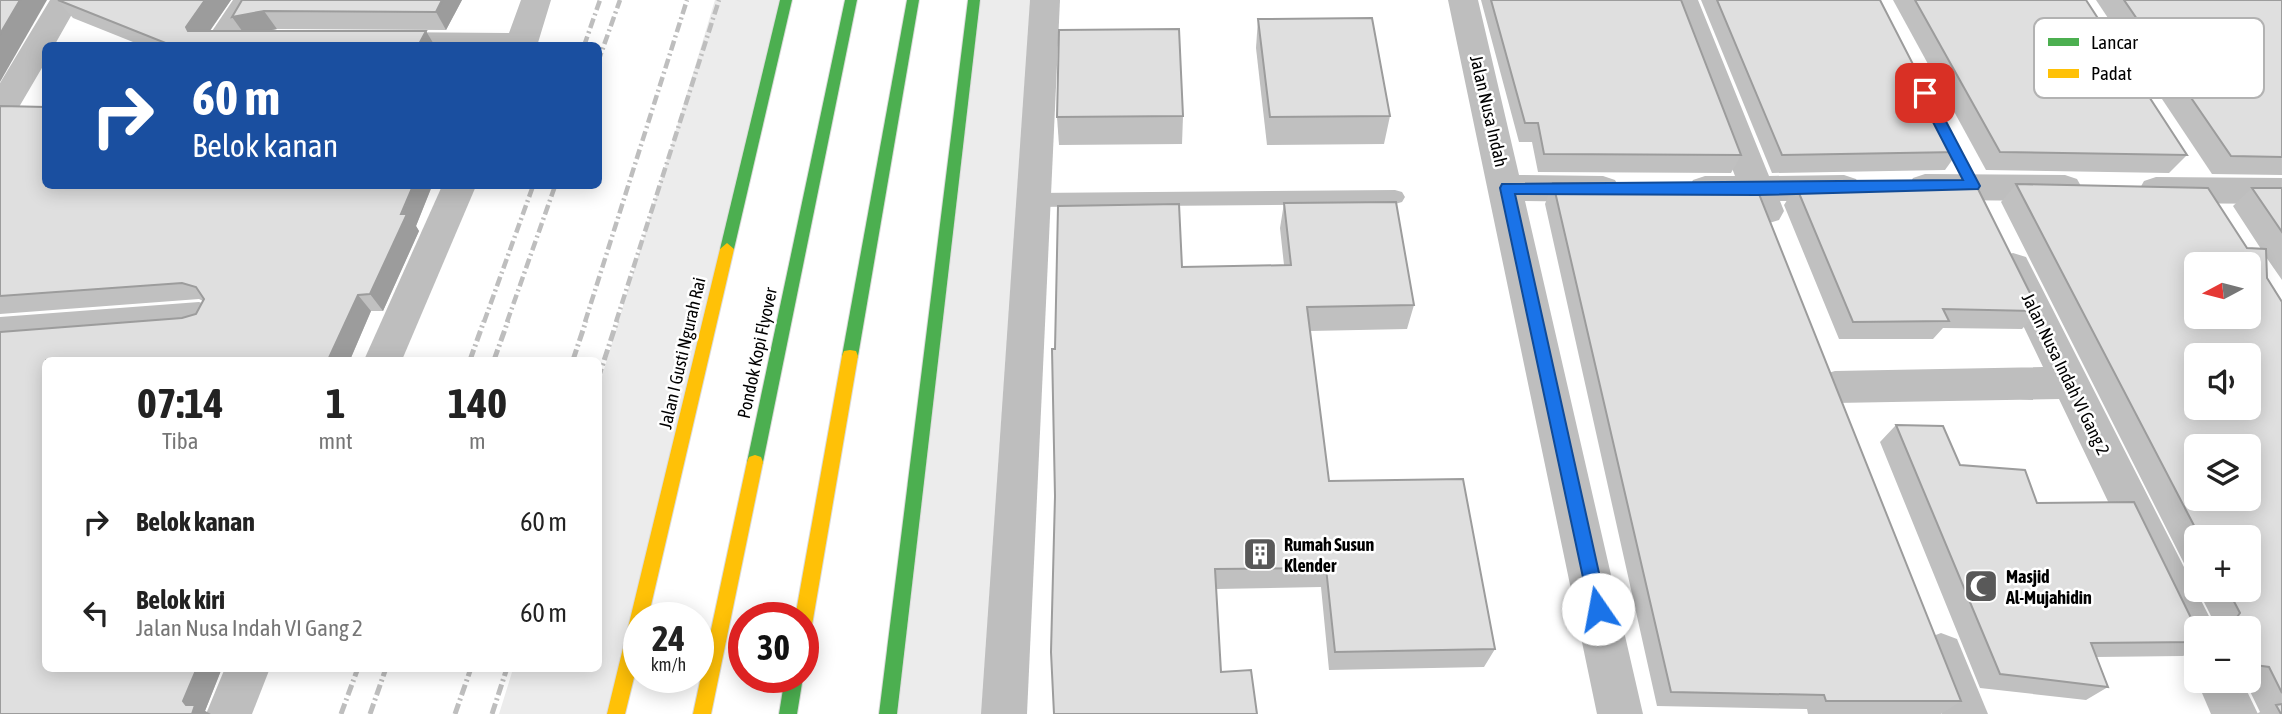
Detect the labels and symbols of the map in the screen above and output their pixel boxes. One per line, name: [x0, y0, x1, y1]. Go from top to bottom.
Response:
legend: [2034, 18, 2264, 98]
text: Lancar: [2091, 31, 2138, 53]
street label: Jalan Nusa Indah: [1466, 53, 1512, 169]
text: Padat: [2091, 62, 2132, 84]
pin: [1895, 63, 1955, 123]
north arrow: [2184, 252, 2261, 329]
street label: Jalan I Gusti Ngurah Rai: [654, 275, 710, 431]
street label: Pondok Kopi Flyover: [733, 285, 781, 420]
street label: Jalan Nusa Indah VI Gang 2: [2018, 290, 2114, 458]
place label: Rumah Susun Klender: [1284, 534, 1375, 576]
building icon: Rumah Susun Klender: [1241, 535, 1279, 573]
place label: Masjid Al-Mujahidin: [2005, 566, 2092, 608]
mosque icon: Masjid Al-Mujahidin: [1962, 567, 2000, 605]
position arrow: [1561, 572, 1635, 646]
speed limit sign: 30: [728, 602, 819, 693]

